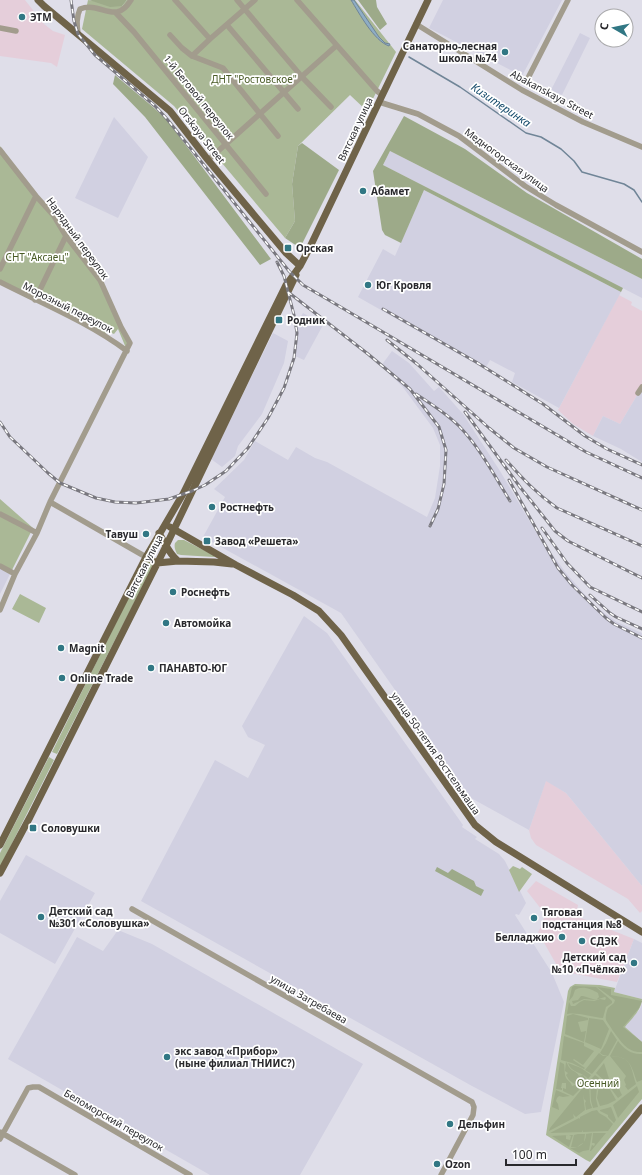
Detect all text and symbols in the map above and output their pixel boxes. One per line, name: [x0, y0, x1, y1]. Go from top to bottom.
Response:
north arrow: [594, 8, 634, 48]
place label: ЭТМ: [30, 10, 52, 24]
marker: ЭТМ: [17, 12, 27, 22]
text: С: [596, 22, 612, 31]
place label: Санаторно-лесная школа №74: [403, 39, 497, 65]
marker: Санаторно-лесная школа №74: [500, 47, 510, 57]
street label: 1-й Беговой переулок: [161, 52, 238, 143]
street label: Abakanskaya Street: [508, 66, 596, 122]
park label: ДНТ "Ростовское": [211, 72, 297, 86]
water label: Кизитеринка: [469, 79, 534, 130]
street label: Вятская улица: [334, 95, 376, 163]
street label: Orskaya Street: [175, 104, 229, 167]
street label: Медногорская улица: [462, 125, 552, 195]
place label: Абамет: [371, 184, 409, 198]
marker: Абамет: [358, 186, 368, 196]
street label: Нарядный переулок: [44, 194, 113, 282]
place label: Орская: [296, 241, 333, 255]
marker: Орская: [283, 243, 293, 253]
park label: СНТ "Аксаец": [6, 250, 68, 264]
street label: Морозный переулок: [21, 278, 116, 336]
place label: Юг Кровля: [376, 278, 431, 292]
marker: Юг Кровля: [363, 280, 373, 290]
place label: Родник: [287, 313, 326, 327]
marker: Родник: [274, 315, 284, 325]
place label: Ростнефть: [220, 500, 274, 514]
marker: Ростнефть: [207, 502, 217, 512]
place label: Тавуш: [106, 527, 138, 541]
marker: Тавуш: [141, 529, 151, 539]
street label: Вятская улица: [122, 532, 166, 600]
place label: Завод «Решета»: [215, 534, 298, 548]
marker: Завод «Решета»: [202, 536, 212, 546]
place label: Роснефть: [181, 585, 230, 599]
marker: Роснефть: [168, 587, 178, 597]
place label: Автомойка: [174, 616, 231, 630]
marker: Автомойка: [161, 618, 171, 628]
place label: Magnit: [69, 641, 105, 655]
marker: Magnit: [56, 643, 66, 653]
place label: ПАНАВТО-ЮГ: [159, 661, 227, 675]
marker: ПАНАВТО-ЮГ: [146, 663, 156, 673]
place label: Online Trade: [70, 671, 133, 685]
marker: Online Trade: [57, 673, 67, 683]
street label: улица 50-летия Ростсельмаша: [388, 689, 484, 817]
place label: Соловушки: [41, 821, 100, 835]
marker: Соловушки: [28, 823, 38, 833]
place label: Детский сад №301 «Соловушка»: [49, 904, 149, 930]
place label: Тяговая подстанция №8: [542, 905, 622, 931]
marker: Детский сад №301 «Соловушка»: [36, 912, 46, 922]
marker: Тяговая подстанция №8: [529, 913, 539, 923]
place label: Белладжио: [495, 930, 554, 944]
marker: Белладжио: [557, 932, 567, 942]
place label: СДЭК: [590, 934, 618, 948]
marker: СДЭК: [577, 936, 587, 946]
place label: Детский сад №10 «Пчёлка»: [551, 950, 627, 976]
marker: Детский сад №10 «Пчёлка»: [629, 958, 639, 968]
street label: улица Загребаева: [268, 971, 350, 1027]
place label: экс завод «Прибор» (ныне филиал ТНИИС?): [175, 1044, 295, 1070]
marker: экс завод «Прибор» (ныне филиал ТНИИС?): [162, 1052, 172, 1062]
park label: Осенний: [577, 1076, 619, 1090]
street label: Беломорский переулок: [62, 1086, 167, 1155]
place label: Дельфин: [458, 1117, 505, 1131]
marker: Дельфин: [445, 1119, 455, 1129]
scale bar: [506, 1141, 576, 1167]
text: 100 m: [512, 1146, 547, 1163]
place label: Ozon: [445, 1157, 471, 1171]
marker: Ozon: [432, 1159, 442, 1169]

